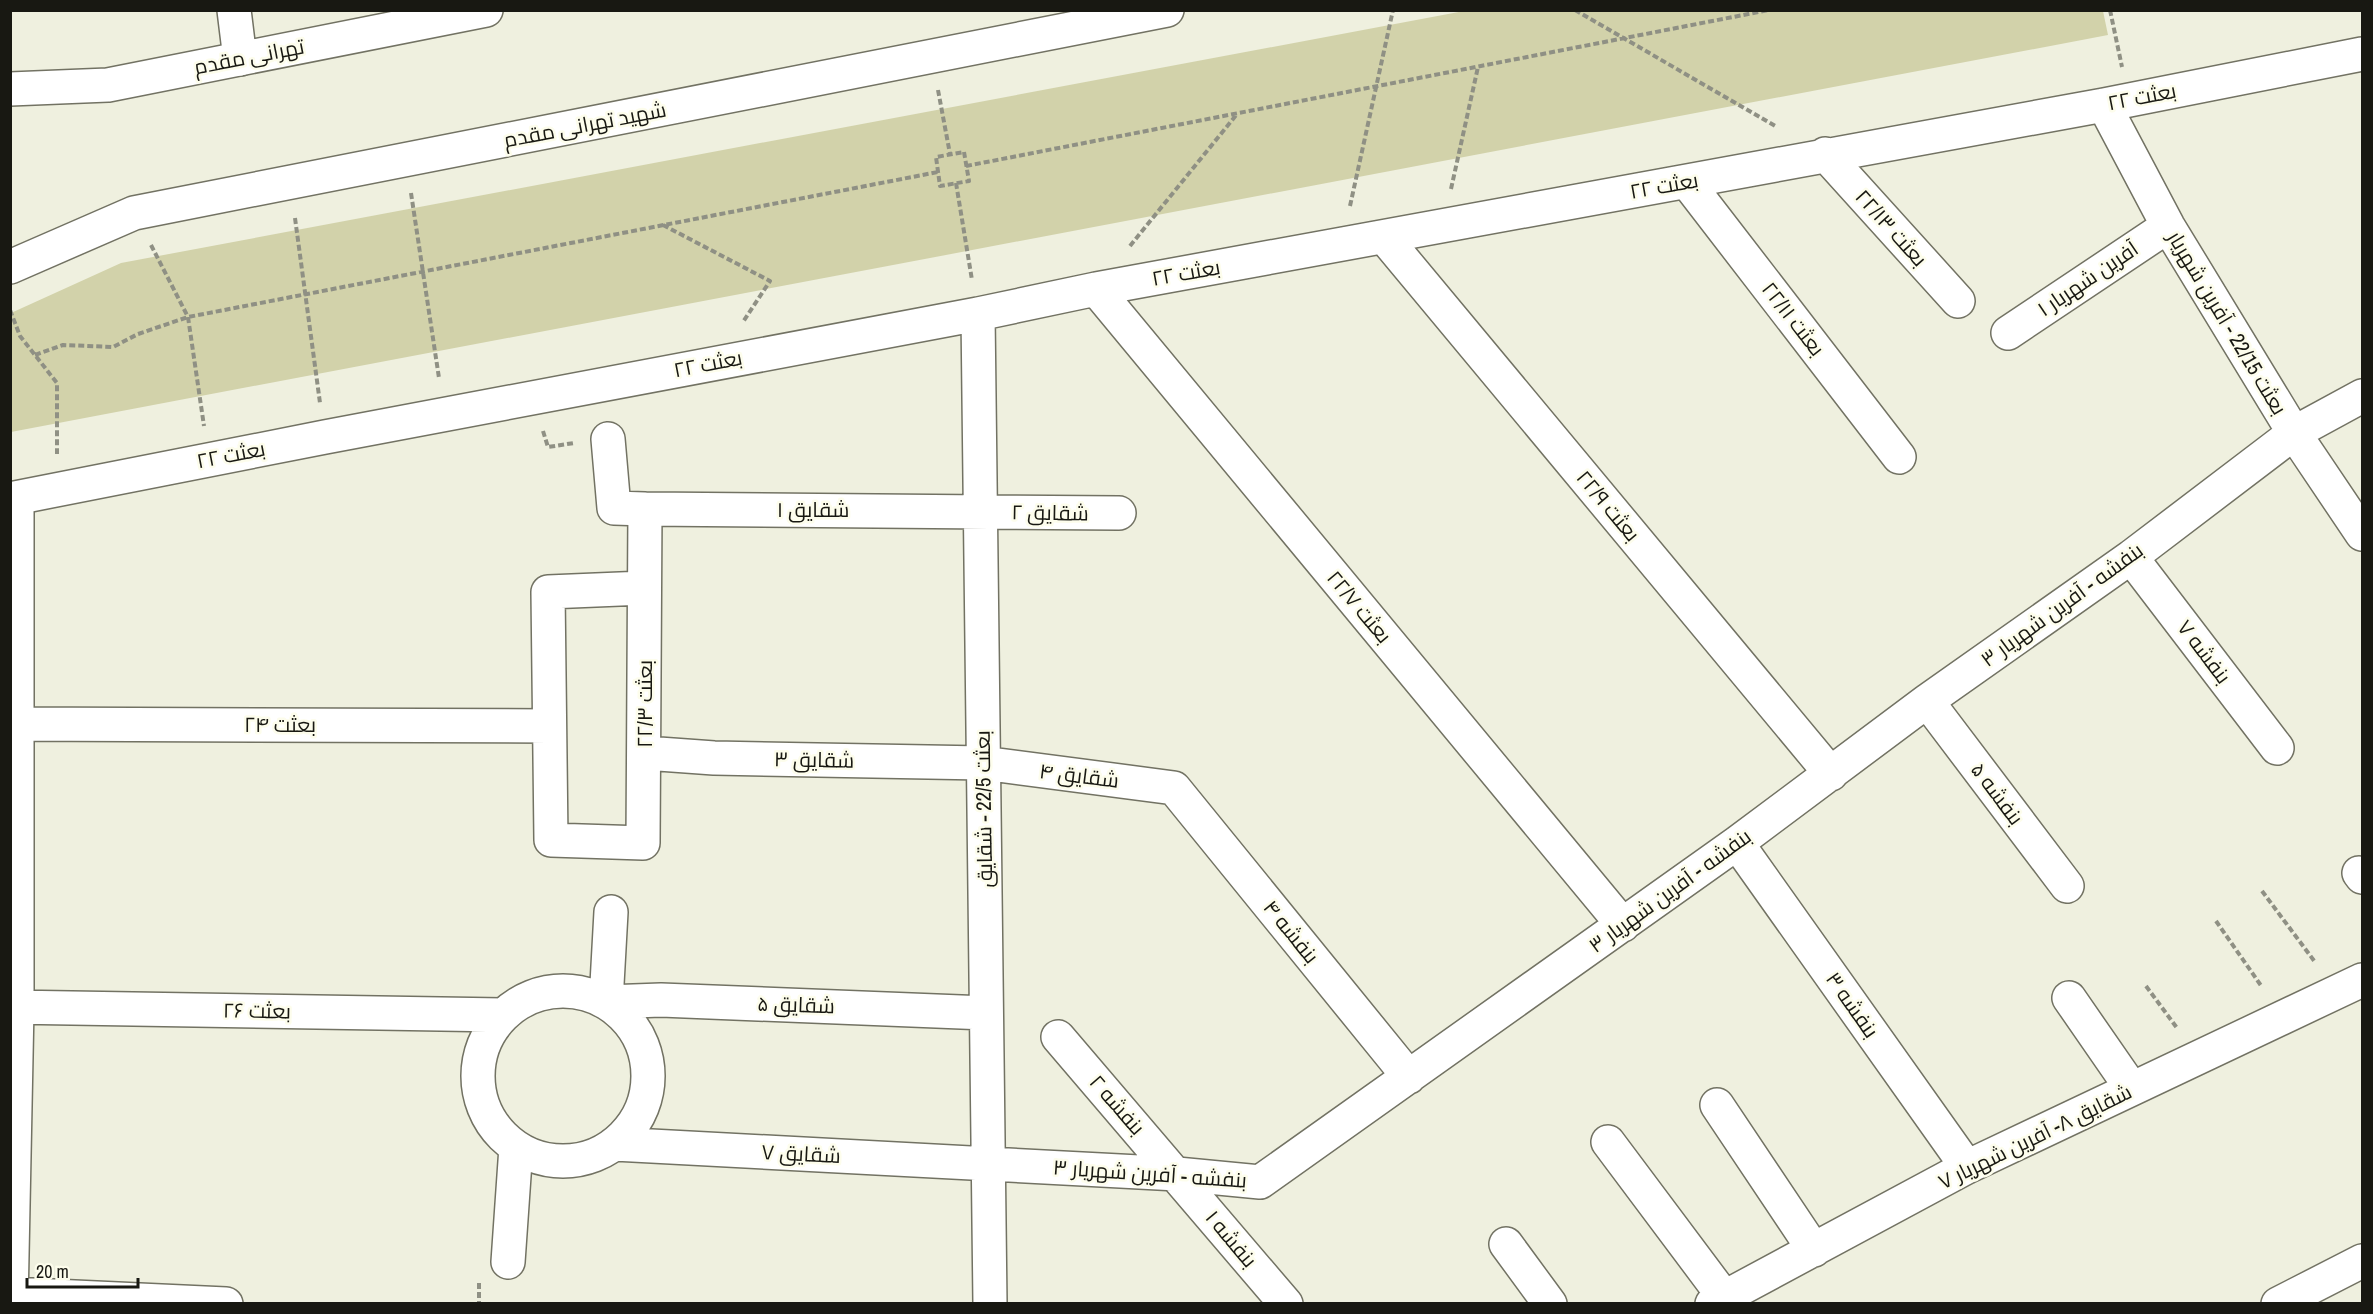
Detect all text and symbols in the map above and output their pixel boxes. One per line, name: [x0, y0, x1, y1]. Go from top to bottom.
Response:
street label: تهرانی مقدم: [191, 32, 307, 81]
street label: بعثت ۲۲: [2105, 76, 2179, 117]
street label: شهید تهرانی مقدم: [501, 95, 669, 154]
street label: بعثت ۲۲: [1627, 165, 1701, 206]
street label: بعثت ۲۲/۱۳: [1849, 183, 1934, 273]
street label: بعثت 22/15 - آفرین شهریار: [2160, 224, 2294, 420]
street label: آفرین شهریار ۱: [2032, 234, 2144, 323]
street label: بعثت ۲۲: [1149, 252, 1223, 293]
street label: بعثت ۲۲/۱۱: [1755, 275, 1832, 362]
street label: بعثت ۲۲: [671, 343, 745, 384]
street label: بعثت ۲۲: [194, 434, 268, 475]
street label: بعثت ۲۲/۹: [1570, 464, 1647, 548]
street label: شقایق ۱: [777, 495, 849, 524]
street label: شقایق ۲: [1011, 497, 1089, 528]
street label: بنفشه - آفرین شهریار ۳: [1975, 536, 2149, 673]
street label: بعثت ۲۲/۷: [1320, 564, 1398, 649]
street label: بنفشه ۷: [2171, 614, 2238, 690]
street label: بعثت ۲۲/۳: [630, 660, 659, 748]
street label: بعثت ۲۴: [244, 710, 316, 739]
street label: بعثت 22/5 - شقایق: [968, 730, 999, 888]
street label: شقایق ۳: [774, 744, 854, 775]
street label: شقایق ۴: [1038, 756, 1121, 795]
street label: بنفشه ۵: [1964, 756, 2031, 831]
street label: بنفشه - آفرین شهریار ۳: [1583, 822, 1757, 959]
street label: بنفشه ۴: [1257, 894, 1326, 970]
street label: بنفشه ۳: [1819, 966, 1886, 1043]
street label: شقایق ۵: [757, 989, 835, 1020]
street label: بعثت ۲۶: [223, 995, 291, 1026]
street label: بنفشه ۲: [1083, 1068, 1152, 1141]
street label: شقایق ۸- آفرین شهریار ۷: [1933, 1077, 2137, 1196]
street label: شقایق ۷: [761, 1137, 841, 1170]
street label: بنفشه - آفرین شهریار ۳: [1052, 1152, 1248, 1195]
street label: بنفشه ۱: [1199, 1204, 1264, 1274]
scale bar: [27, 1251, 138, 1289]
text: 20 m: [36, 1259, 69, 1284]

